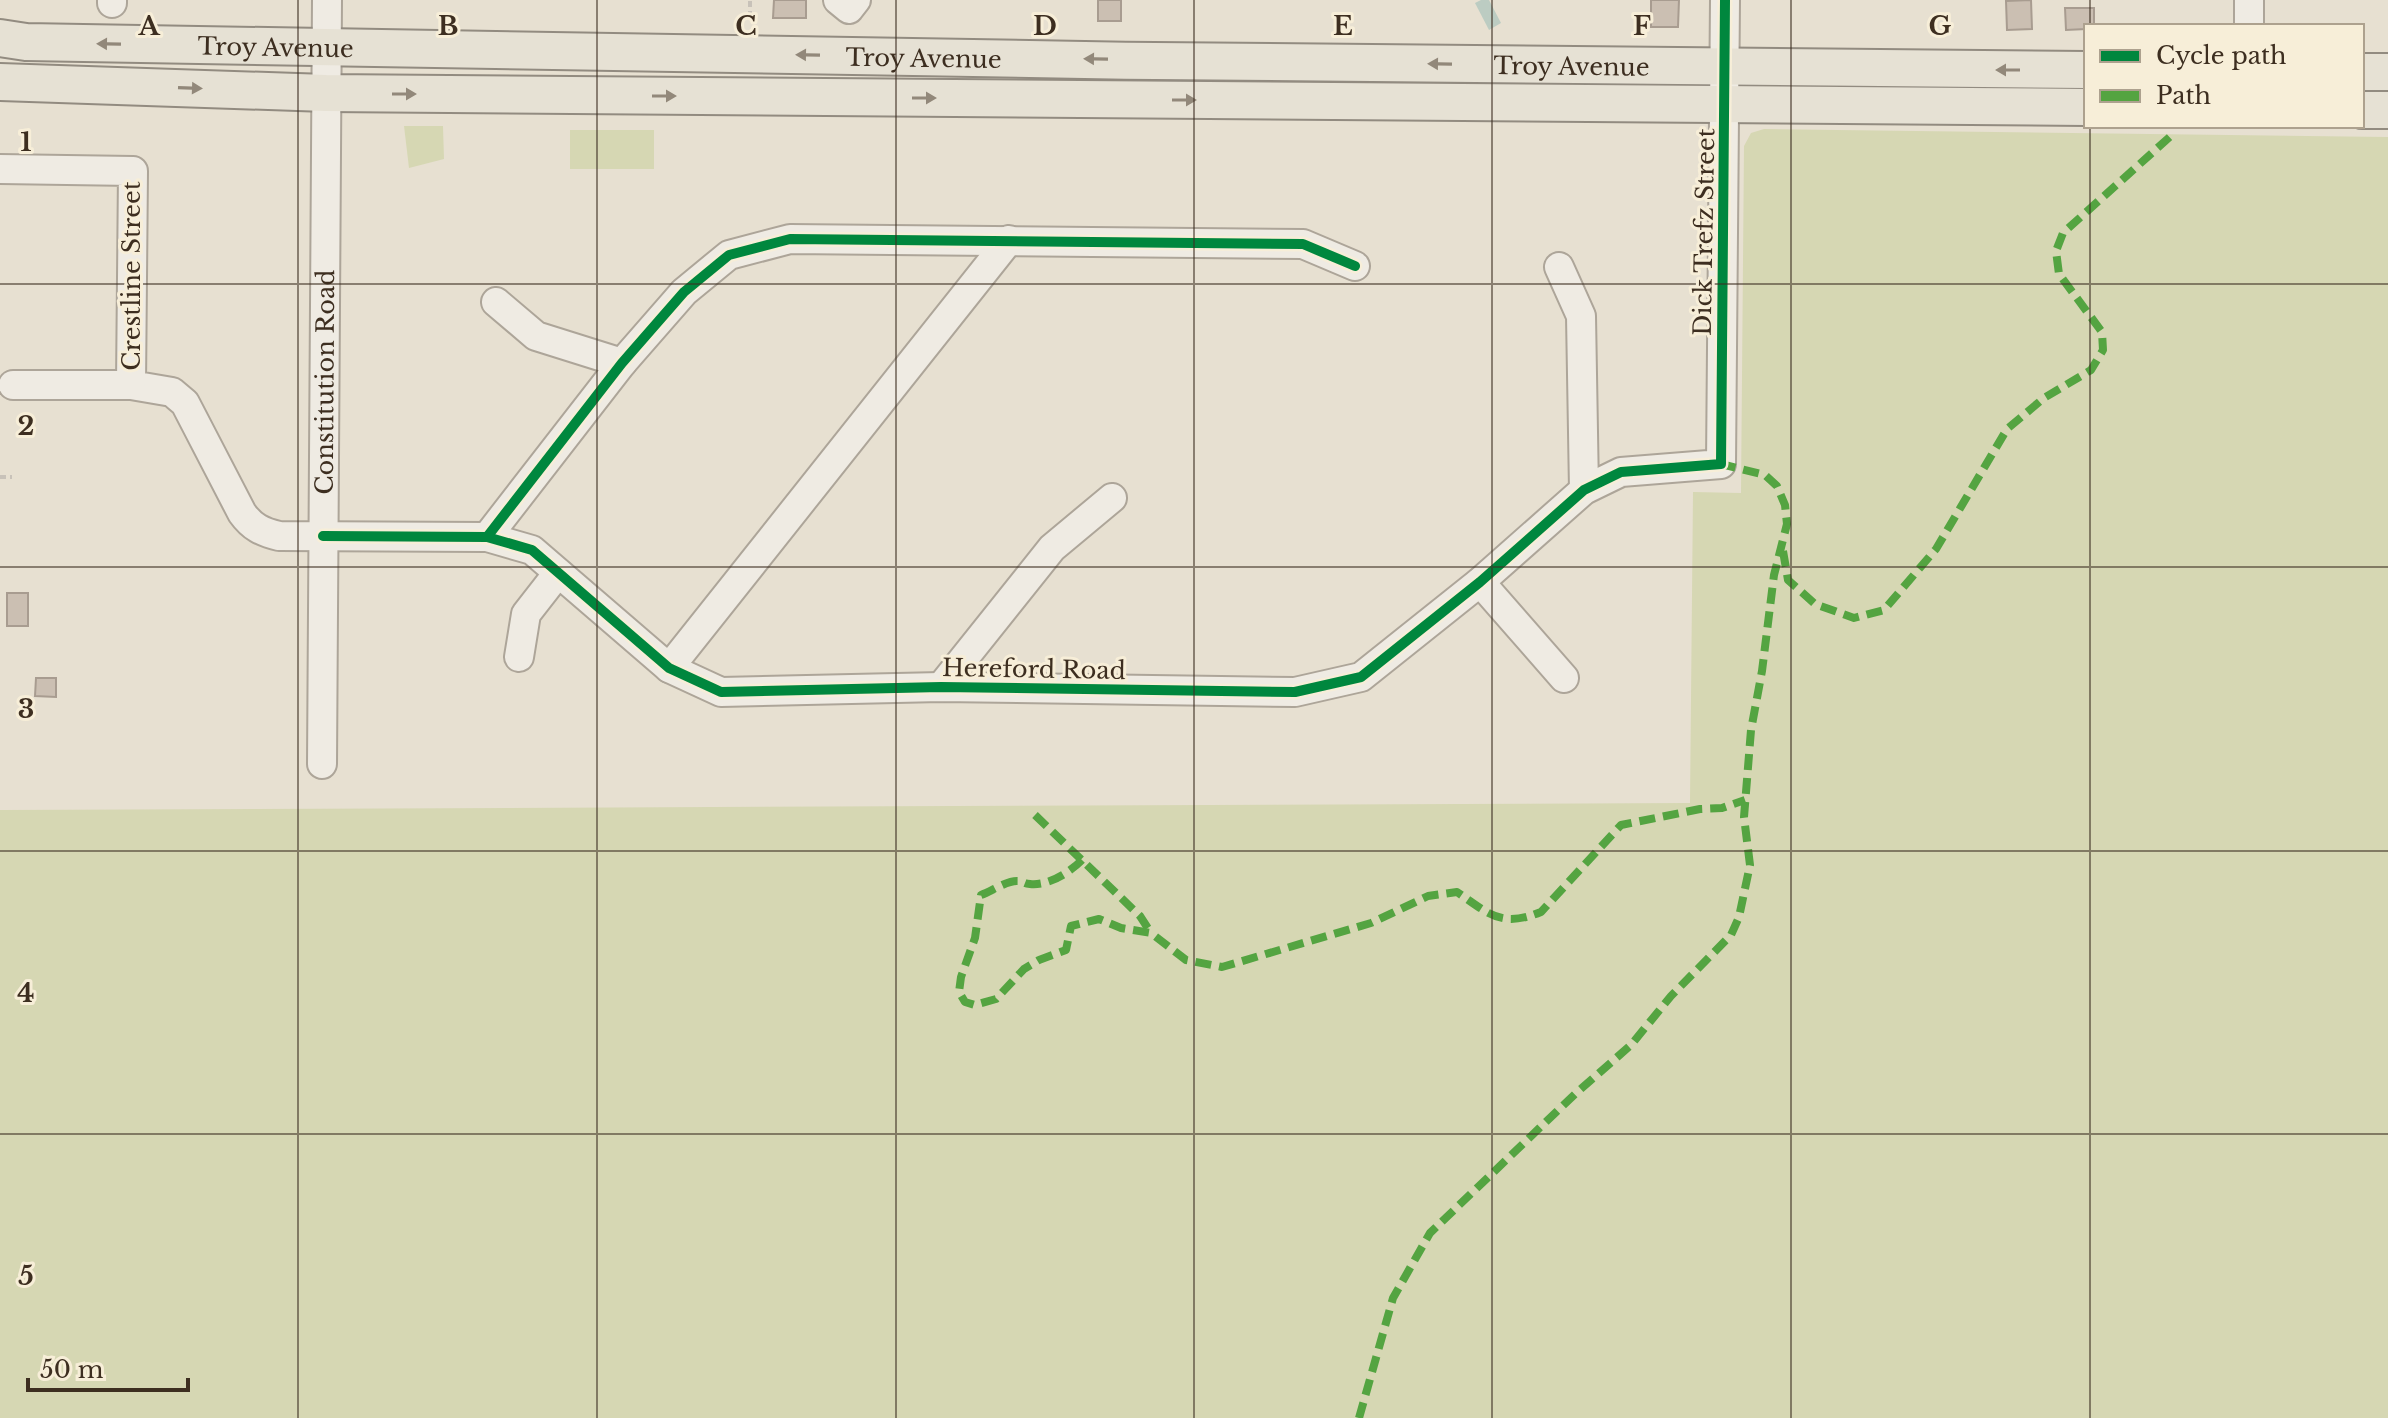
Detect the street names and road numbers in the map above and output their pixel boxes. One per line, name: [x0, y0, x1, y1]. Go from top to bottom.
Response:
street label: Troy Avenue: [197, 31, 354, 63]
street label: Troy Avenue: [845, 42, 1002, 73]
street label: Troy Avenue: [1493, 51, 1650, 81]
street label: Dick Trefz Street: [1688, 128, 1720, 336]
street label: Crestline Street: [117, 181, 146, 371]
street label: Constitution Road: [309, 269, 340, 495]
street label: Hereford Road: [942, 653, 1126, 685]

